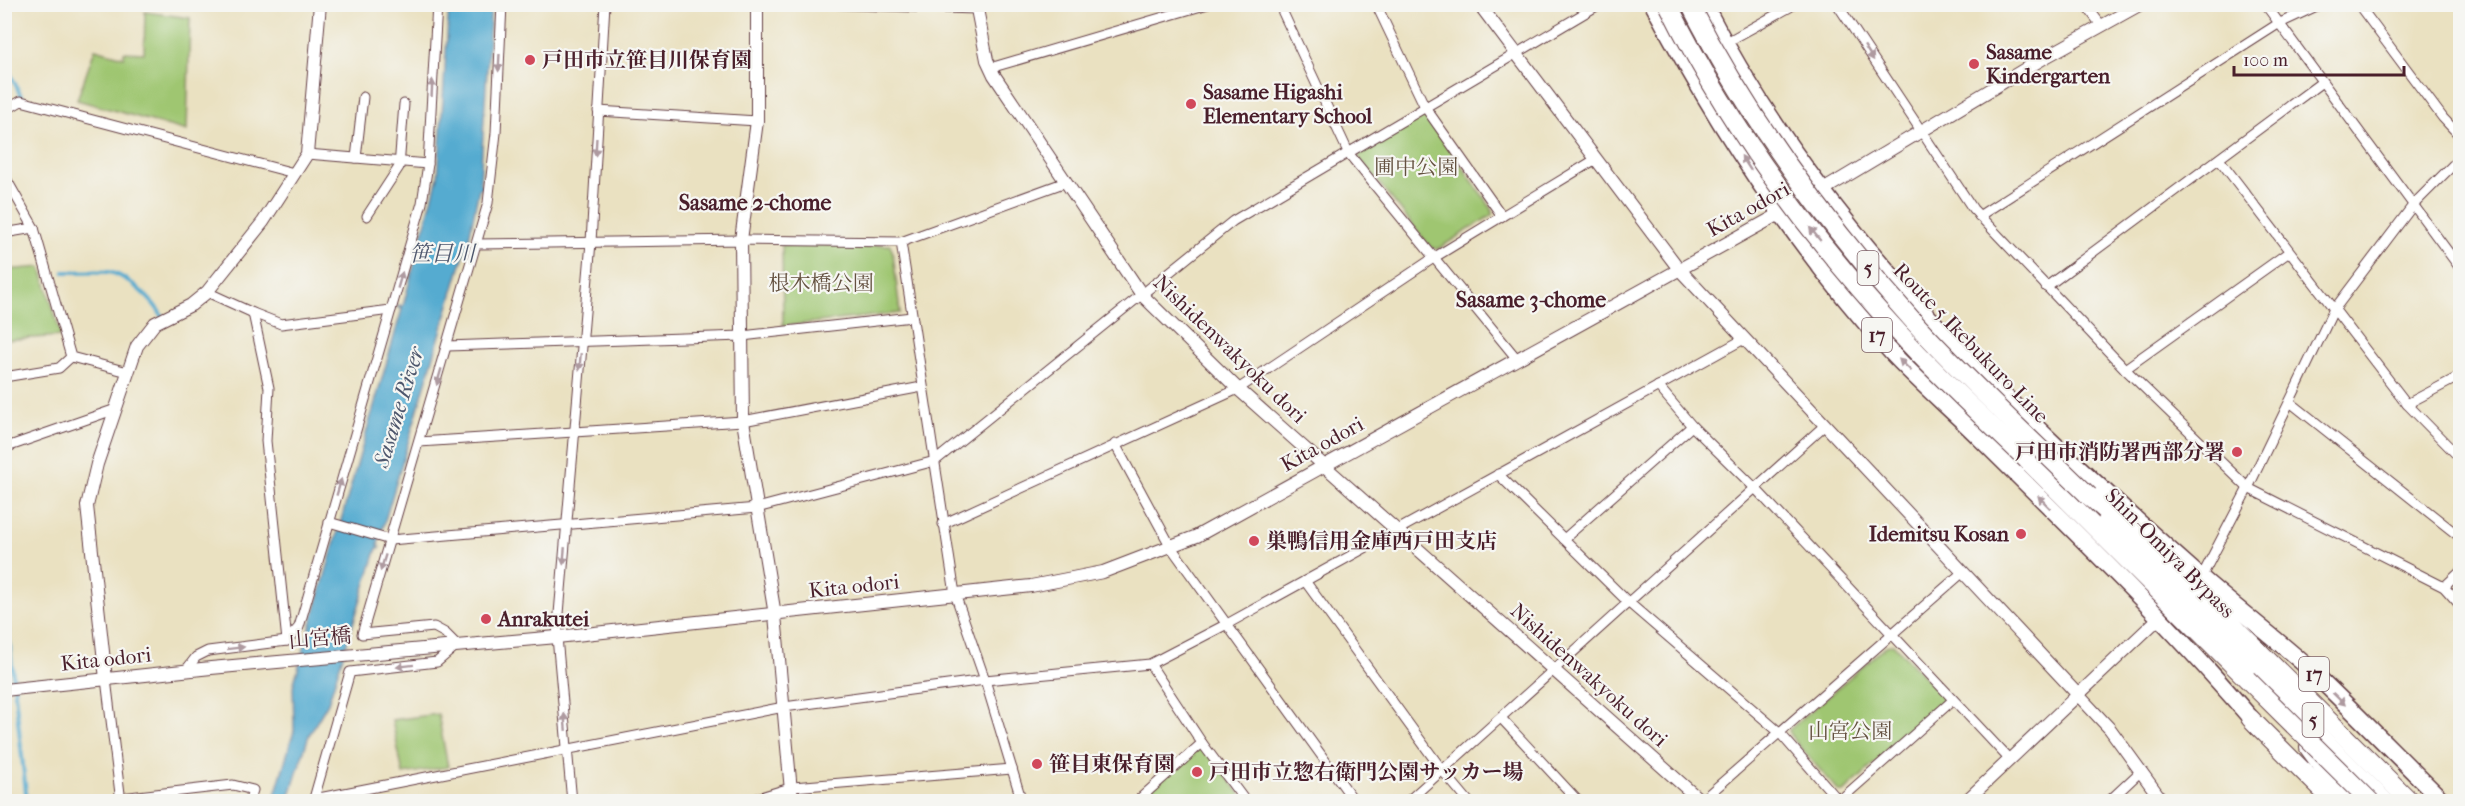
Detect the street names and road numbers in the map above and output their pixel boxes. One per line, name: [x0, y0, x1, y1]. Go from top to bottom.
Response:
street label: Kita odori: [1702, 176, 1794, 242]
road number: 5: [1858, 251, 1878, 285]
street label: Route 5 Ikebukuro Line: [1888, 258, 2054, 428]
street label: Nishidenwakyoku dori: [1149, 270, 1311, 428]
road number: 17: [1862, 318, 1892, 352]
street label: Kita odori: [1276, 411, 1368, 477]
street label: Shin-Omiya Bypass: [2100, 483, 2240, 623]
street label: Kita odori: [808, 569, 900, 603]
street label: Nishidenwakyoku dori: [1506, 598, 1672, 752]
street label: 山宮橋: [288, 623, 352, 653]
street label: Kita odori: [60, 642, 152, 676]
road number: 17: [2299, 657, 2329, 691]
road number: 5: [2302, 703, 2324, 737]

